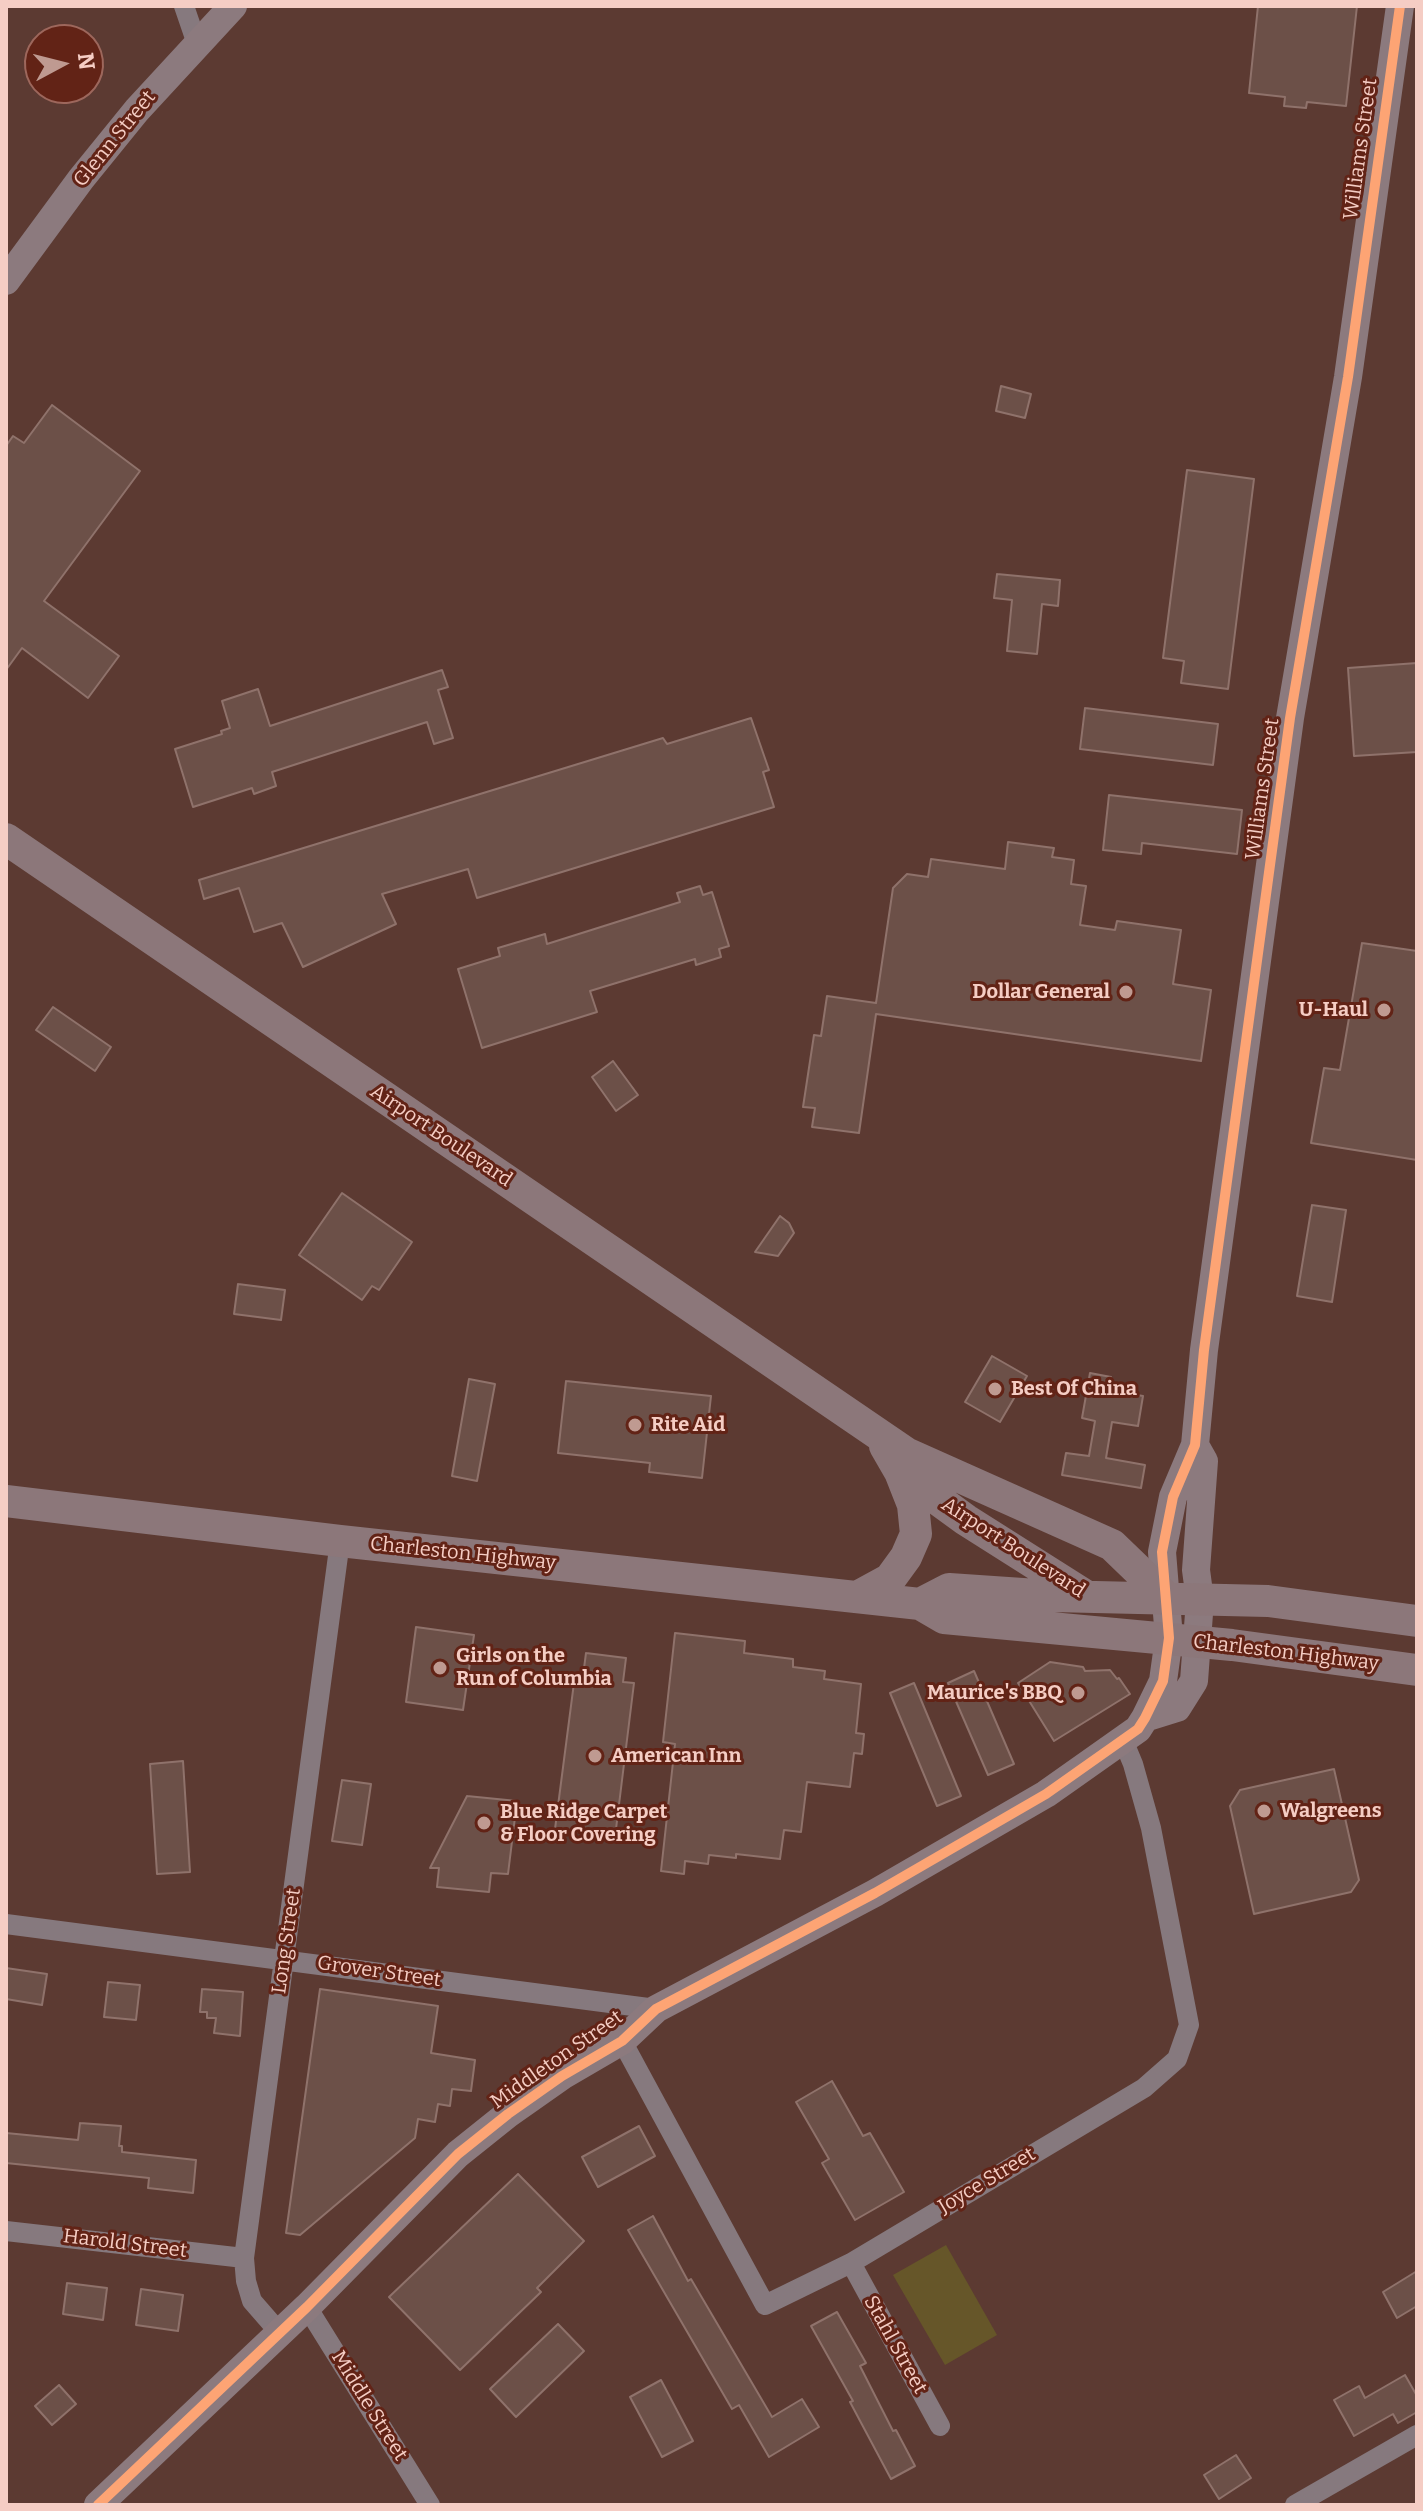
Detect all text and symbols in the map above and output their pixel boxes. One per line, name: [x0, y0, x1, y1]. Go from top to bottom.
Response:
north arrow: [24, 24, 104, 104]
text: N: [72, 51, 101, 71]
street label: Williams Street: [1339, 77, 1383, 221]
street label: Glenn Street: [69, 86, 161, 192]
street label: Williams Street: [1241, 717, 1285, 861]
place label: Dollar General: [972, 980, 1110, 1004]
marker: Dollar General: [1117, 983, 1135, 1001]
place label: U-Haul: [1299, 998, 1368, 1022]
marker: U-Haul: [1375, 1001, 1393, 1019]
street label: Airport Boulevard: [365, 1080, 517, 1192]
place label: Best Of China: [1011, 1377, 1137, 1401]
marker: Best Of China: [986, 1380, 1004, 1398]
place label: Rite Aid: [651, 1413, 725, 1437]
marker: Rite Aid: [626, 1416, 644, 1434]
street label: Airport Boulevard: [937, 1493, 1089, 1603]
street label: Charleston Highway: [369, 1532, 557, 1576]
street label: Charleston Highway: [1192, 1630, 1380, 1676]
place label: Girls on the Run of Columbia: [456, 1644, 612, 1691]
marker: Girls on the Run of Columbia: [431, 1659, 449, 1677]
place label: Maurice's BBQ: [927, 1681, 1062, 1705]
marker: Maurice's BBQ: [1069, 1684, 1087, 1702]
place label: American Inn: [611, 1744, 741, 1768]
marker: American Inn: [586, 1747, 604, 1765]
place label: Walgreens: [1280, 1799, 1382, 1823]
place label: Blue Ridge Carpet & Floor Covering: [500, 1800, 667, 1847]
marker: Walgreens: [1255, 1802, 1273, 1820]
marker: Blue Ridge Carpet & Floor Covering: [475, 1814, 493, 1832]
street label: Long Street: [268, 1887, 306, 1995]
street label: Grover Street: [316, 1951, 442, 1993]
street label: Middleton Street: [486, 2005, 628, 2115]
street label: Joyce Street: [934, 2143, 1040, 2219]
street label: Harold Street: [62, 2225, 188, 2263]
street label: Stahl Street: [858, 2292, 932, 2398]
street label: Middle Street: [326, 2347, 412, 2465]

